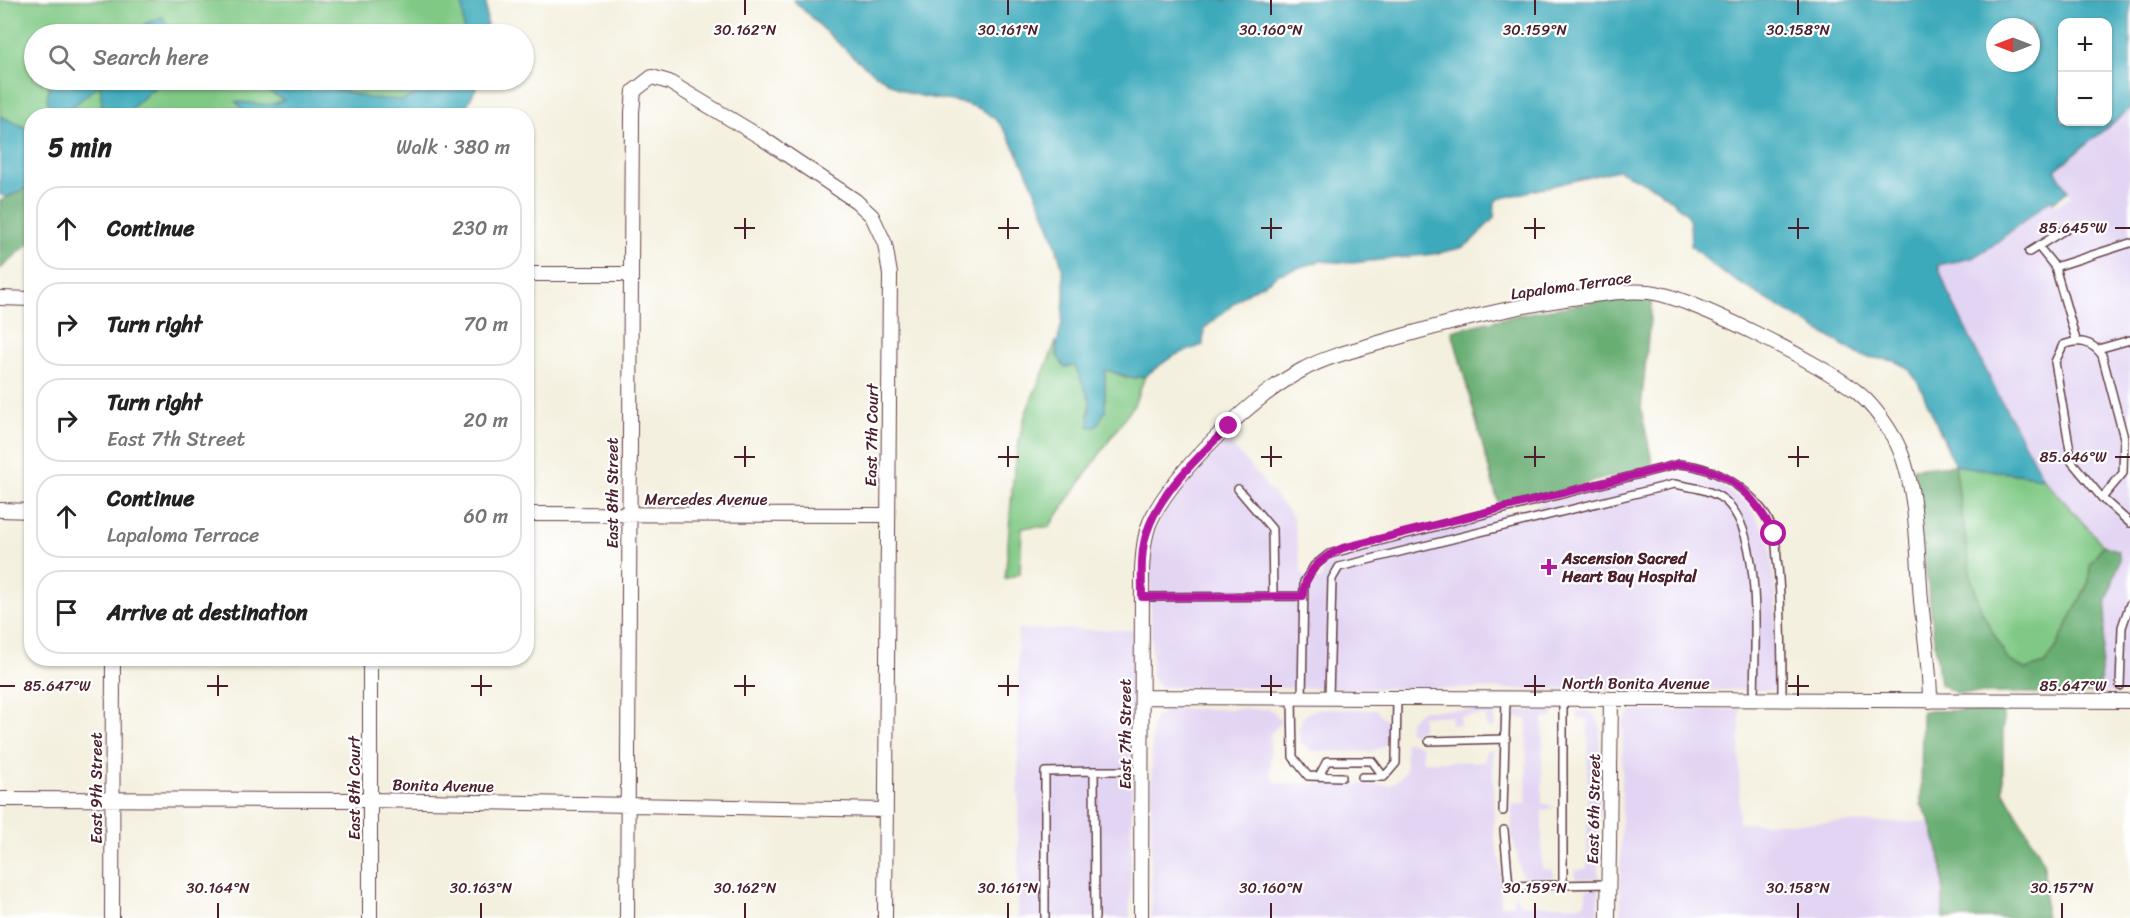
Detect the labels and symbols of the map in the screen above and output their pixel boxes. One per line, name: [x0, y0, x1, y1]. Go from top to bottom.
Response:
text: 30.162°N: [714, 17, 777, 43]
text: 30.161°N: [978, 17, 1039, 43]
text: 30.160°N: [1239, 17, 1303, 43]
text: 30.159°N: [1503, 17, 1568, 43]
text: 30.158°N: [1766, 17, 1830, 43]
north arrow: [1986, 18, 2040, 72]
text: 85.645°W: [2039, 215, 2107, 241]
street label: Lapaloma Terrace: [1509, 263, 1633, 308]
street label: East 7th Court: [856, 383, 887, 487]
route end: [1215, 412, 1241, 438]
street label: East 8th Street: [598, 437, 627, 549]
text: 85.646°W: [2039, 444, 2107, 470]
street label: Mercedes Avenue: [645, 485, 768, 514]
route start: [1760, 520, 1786, 546]
place label: Ascension Sacred Heart Bay Hospital: [1561, 544, 1698, 591]
marker: Ascension Sacred Heart Bay Hospital: [1540, 558, 1558, 576]
street label: North Bonita Avenue: [1562, 669, 1710, 698]
text: 85.647°W: [23, 673, 91, 699]
text: 85.647°W: [2039, 673, 2107, 699]
street label: East 7th Street: [1111, 679, 1140, 789]
street label: East 9th Street: [82, 732, 111, 844]
street label: East 8th Court: [340, 736, 369, 840]
street label: East 6th Street: [1578, 753, 1609, 865]
street label: Bonita Avenue: [392, 770, 494, 801]
text: 30.164°N: [186, 875, 250, 901]
text: 30.163°N: [450, 875, 513, 901]
text: 30.162°N: [714, 875, 777, 901]
text: 30.161°N: [978, 875, 1039, 901]
text: 30.160°N: [1239, 875, 1303, 901]
text: 30.159°N: [1503, 875, 1568, 901]
text: 30.158°N: [1766, 875, 1830, 901]
text: 30.157°N: [2030, 875, 2094, 901]

